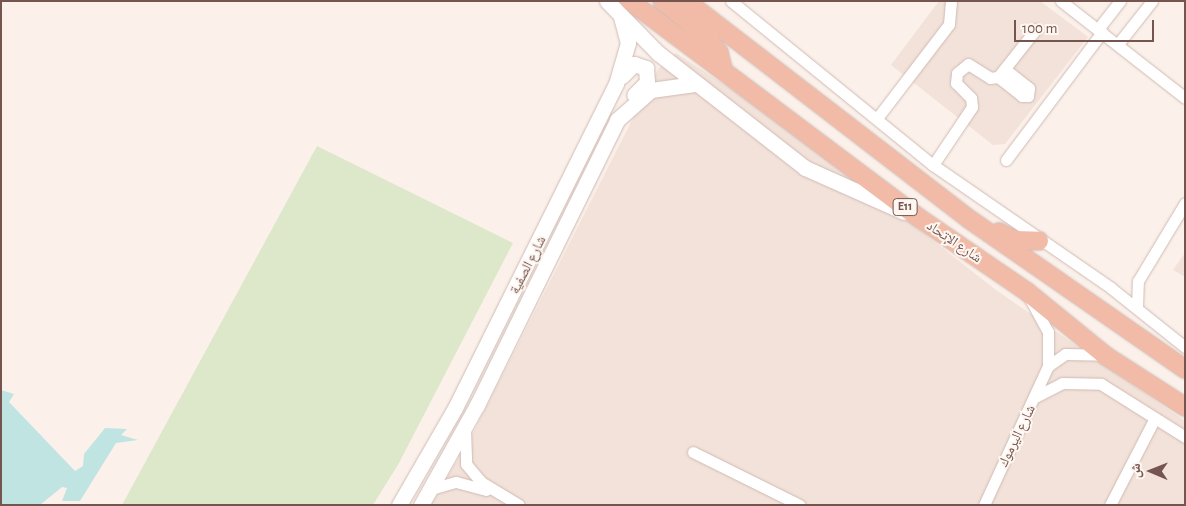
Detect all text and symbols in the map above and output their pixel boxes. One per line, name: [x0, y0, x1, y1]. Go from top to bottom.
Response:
scale bar: [1016, 10, 1156, 42]
text: 100 m: [1022, 21, 1057, 36]
road number: E11: [892, 198, 918, 216]
street label: شارع الإتحاد: [923, 217, 985, 267]
street label: شارع الصفية: [506, 233, 550, 297]
street label: شارع اليرموك: [995, 402, 1039, 470]
north arrow: [1126, 446, 1176, 496]
text: ش: [1129, 463, 1143, 478]

